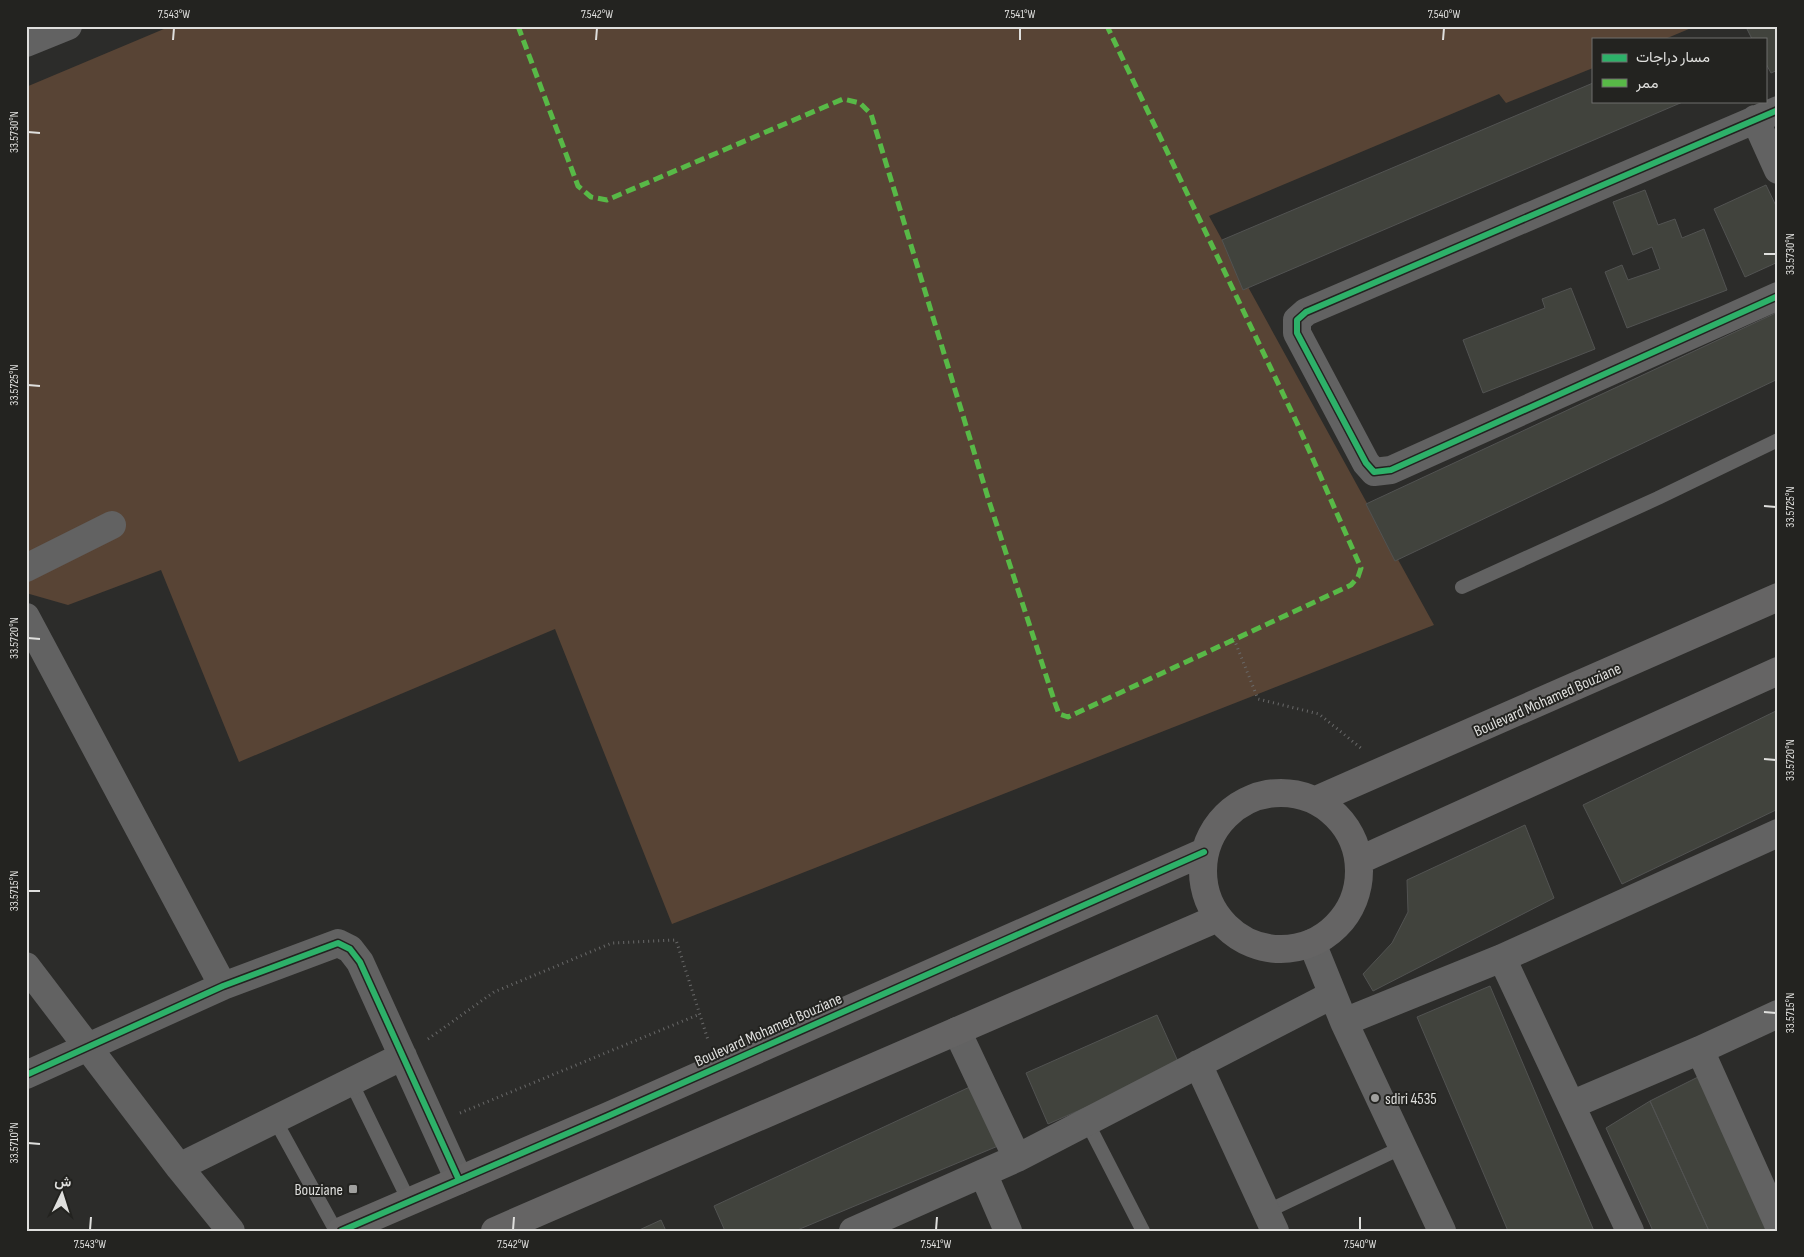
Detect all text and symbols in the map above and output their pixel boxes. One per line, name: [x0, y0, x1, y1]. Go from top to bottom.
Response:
text: 7.543°W: [158, 7, 190, 22]
text: 7.542°W: [581, 7, 613, 22]
text: 7.541°W: [1005, 7, 1036, 22]
text: 7.540°W: [1428, 7, 1460, 22]
legend: [1592, 38, 1766, 102]
text: مسار دراجات: [1636, 48, 1710, 67]
text: ممر: [1635, 74, 1658, 93]
text: 33.5730°N: [7, 111, 22, 153]
text: 33.5730°N: [1783, 233, 1798, 275]
text: 33.5725°N: [7, 364, 22, 406]
text: 33.5725°N: [1783, 486, 1798, 528]
text: 33.5720°N: [7, 617, 22, 659]
street label: Boulevard Mohamed Bouziane: [1471, 659, 1624, 741]
text: 33.5720°N: [1783, 739, 1798, 781]
text: 33.5715°N: [7, 871, 22, 911]
street label: Boulevard Mohamed Bouziane: [692, 989, 845, 1071]
text: 33.5715°N: [1783, 993, 1798, 1033]
place label: sdiri 4535: [1385, 1090, 1437, 1109]
marker: sdiri 4535: [1369, 1092, 1381, 1104]
text: 33.5710°N: [7, 1122, 22, 1164]
north arrow: [38, 1170, 88, 1220]
text: ش: [54, 1172, 72, 1191]
place label: Bouziane: [294, 1181, 343, 1200]
marker: Bouziane: [347, 1183, 359, 1195]
text: 7.543°W: [74, 1237, 106, 1252]
text: 7.542°W: [497, 1237, 529, 1252]
text: 7.541°W: [921, 1237, 952, 1252]
text: 7.540°W: [1344, 1237, 1376, 1252]

